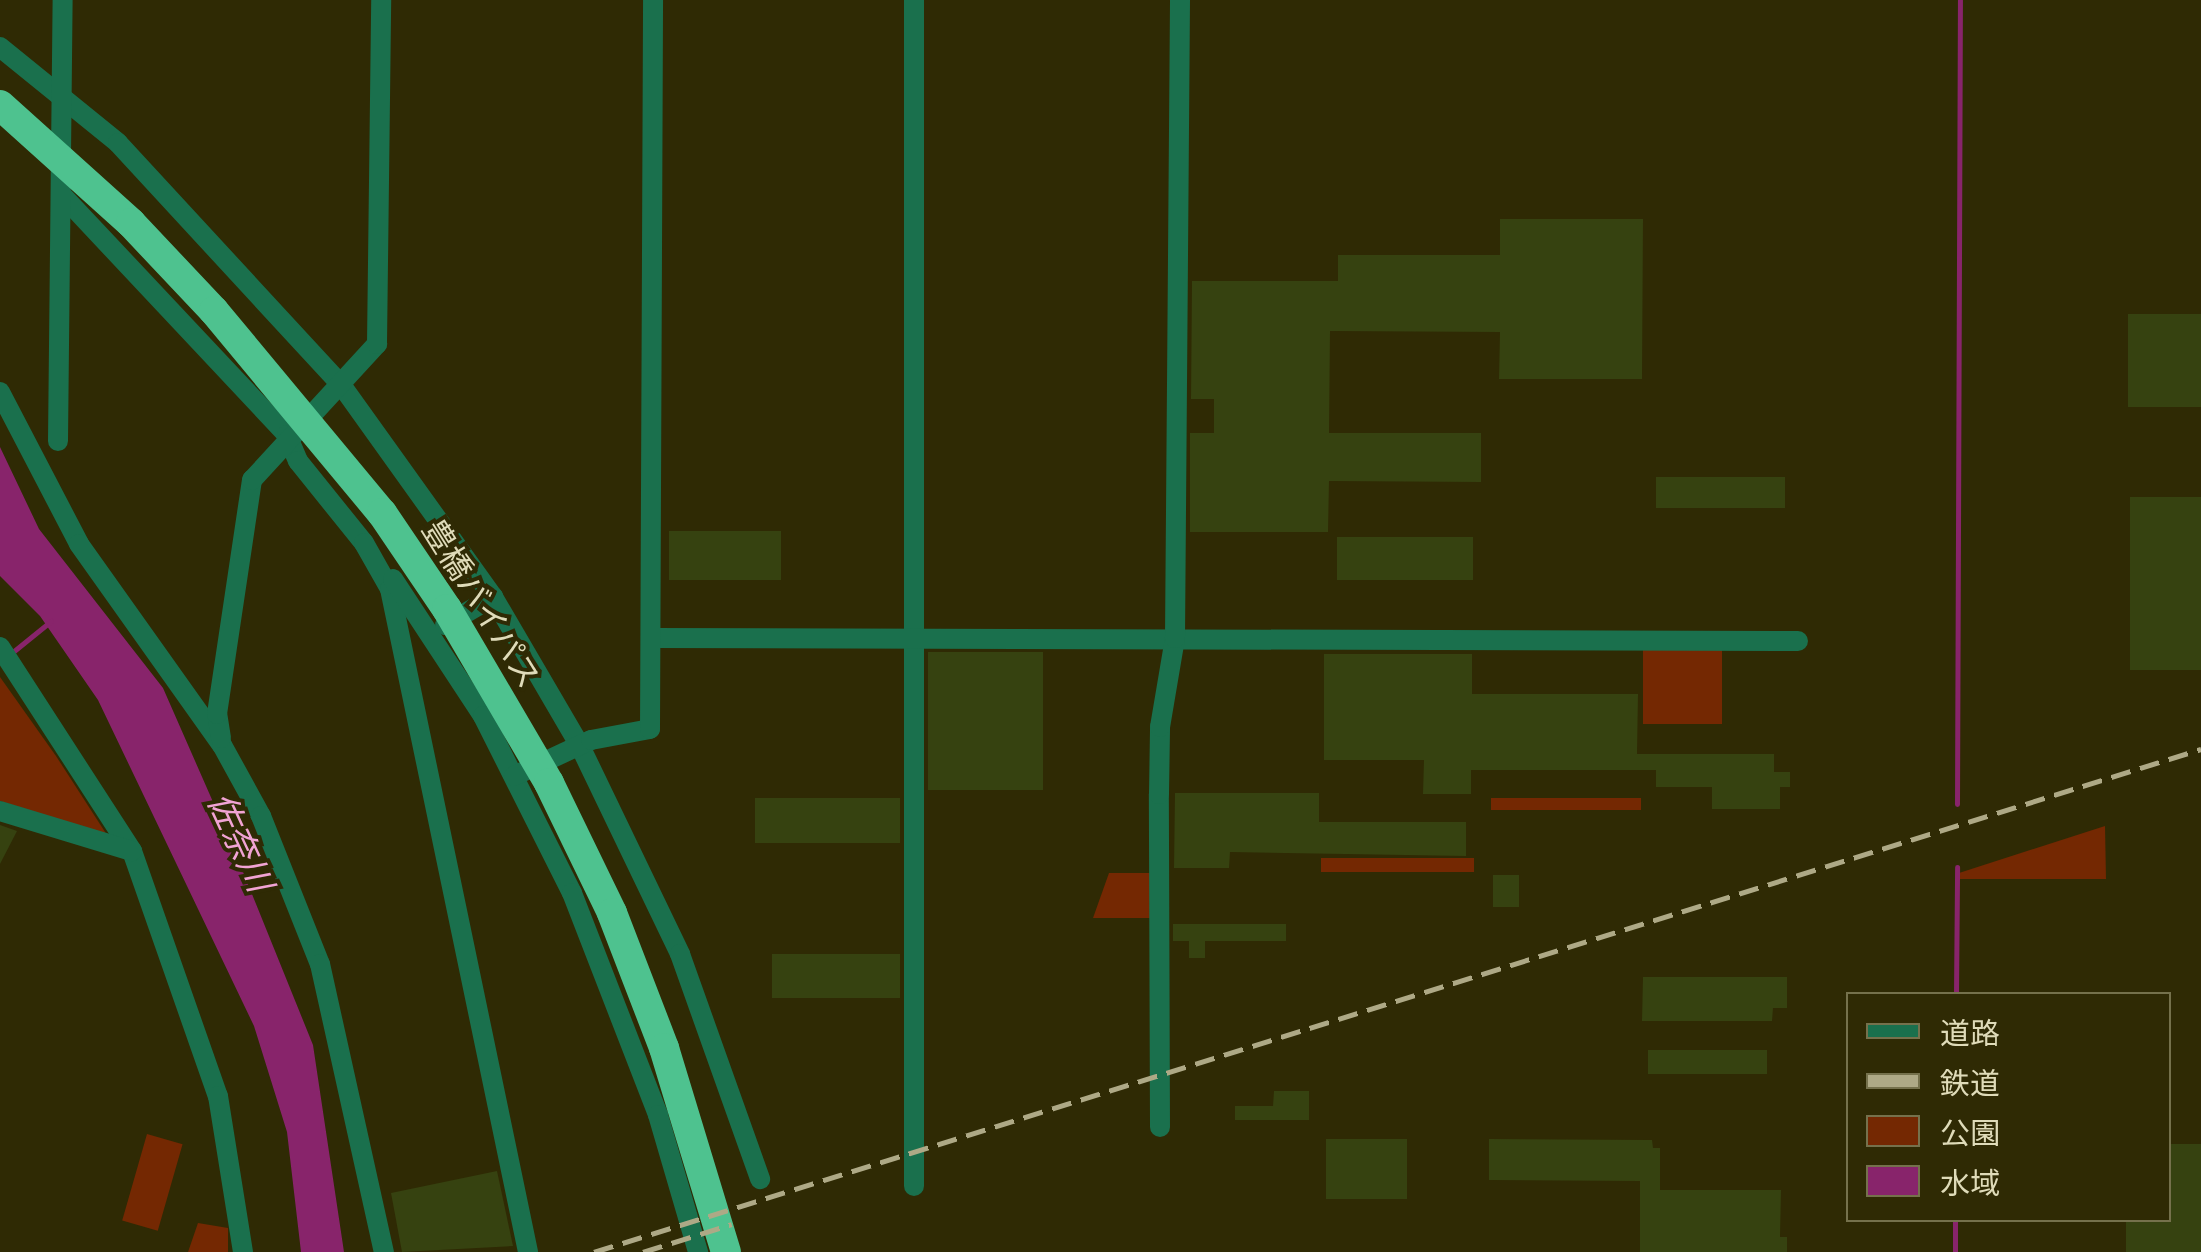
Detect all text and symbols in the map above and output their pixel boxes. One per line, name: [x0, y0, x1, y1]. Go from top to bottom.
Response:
street label: 豊橋バイパス: [414, 512, 548, 696]
water label: 佐奈川: [199, 786, 281, 898]
legend: [1846, 992, 2171, 1222]
text: 道路: [1940, 1017, 2000, 1050]
text: 鉄道: [1940, 1067, 2000, 1100]
text: 公園: [1940, 1117, 2000, 1150]
text: 水域: [1940, 1167, 2000, 1200]

